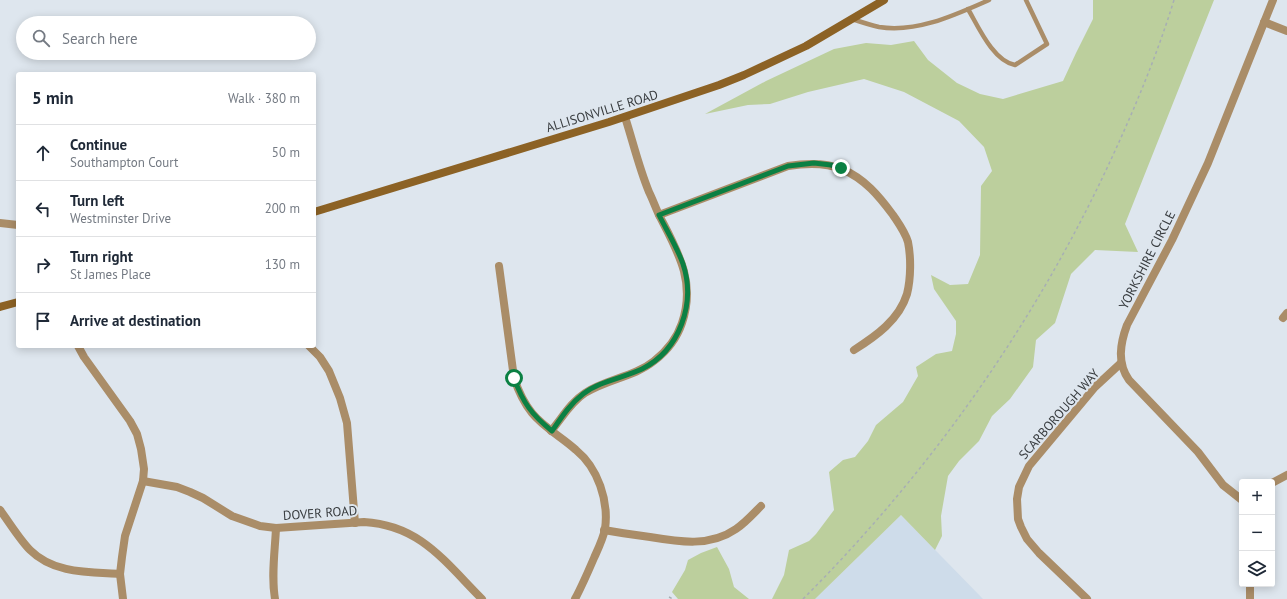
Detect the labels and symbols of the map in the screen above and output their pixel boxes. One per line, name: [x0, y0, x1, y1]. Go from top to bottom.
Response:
street label: ALLISONVILLE ROAD: [544, 86, 660, 136]
route end: [832, 159, 850, 177]
street label: YORKSHIRE CIRCLE: [1115, 208, 1179, 312]
street label: SCARBOROUGH WAY: [1015, 365, 1103, 463]
route start: [505, 369, 523, 387]
street label: DOVER ROAD: [282, 502, 358, 524]

